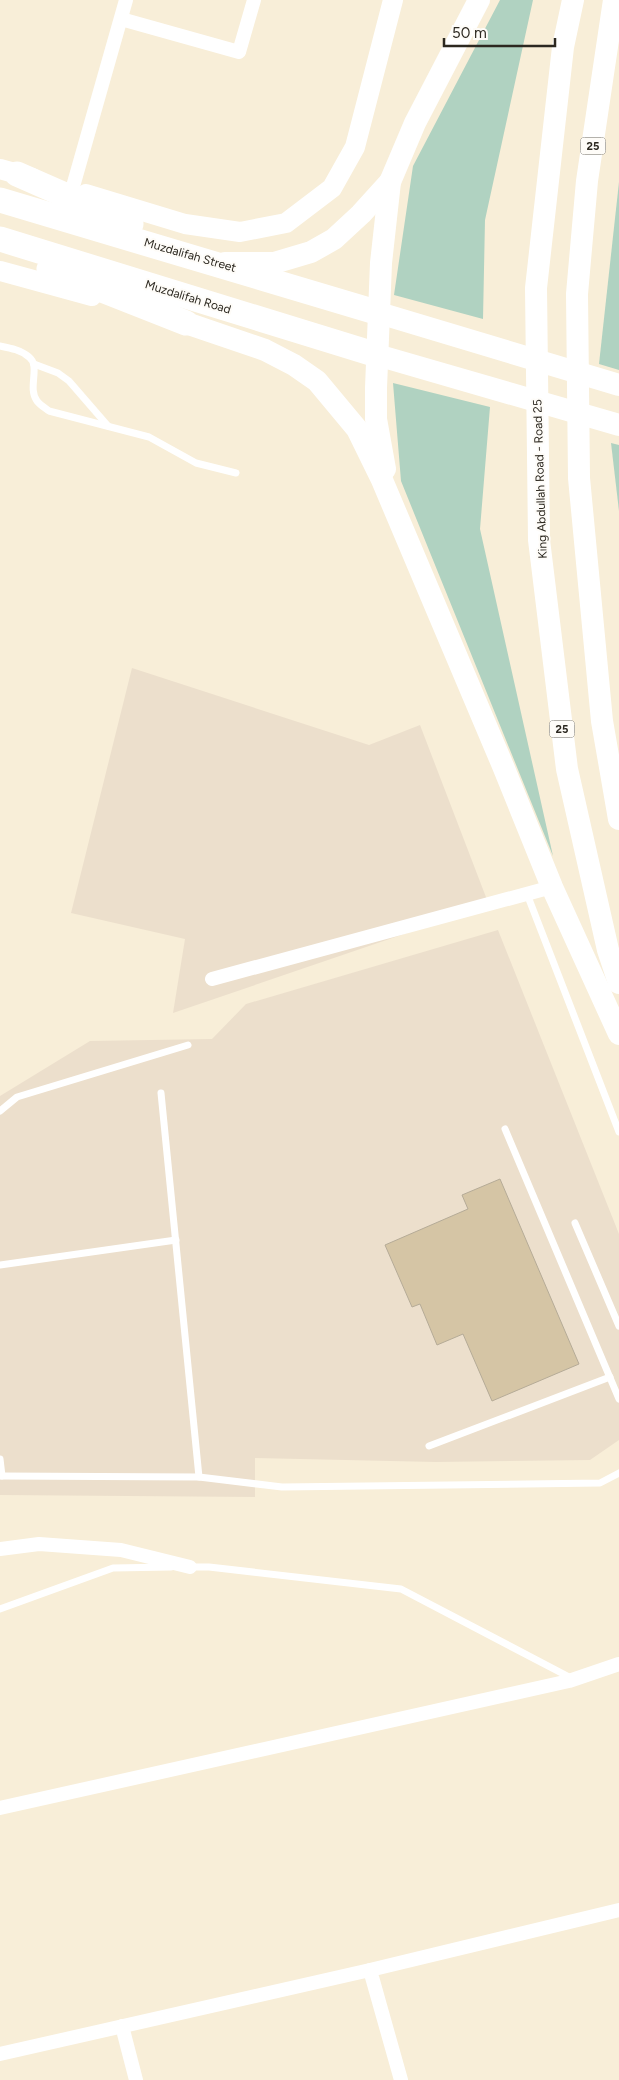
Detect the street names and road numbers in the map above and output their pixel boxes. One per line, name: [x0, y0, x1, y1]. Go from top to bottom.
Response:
road number: 25: [580, 138, 606, 154]
street label: Muzdalifah Street: [142, 235, 238, 275]
street label: Muzdalifah Road: [143, 277, 233, 317]
street label: King Abdullah Road - Road 25: [530, 399, 550, 559]
road number: 25: [550, 721, 574, 738]

